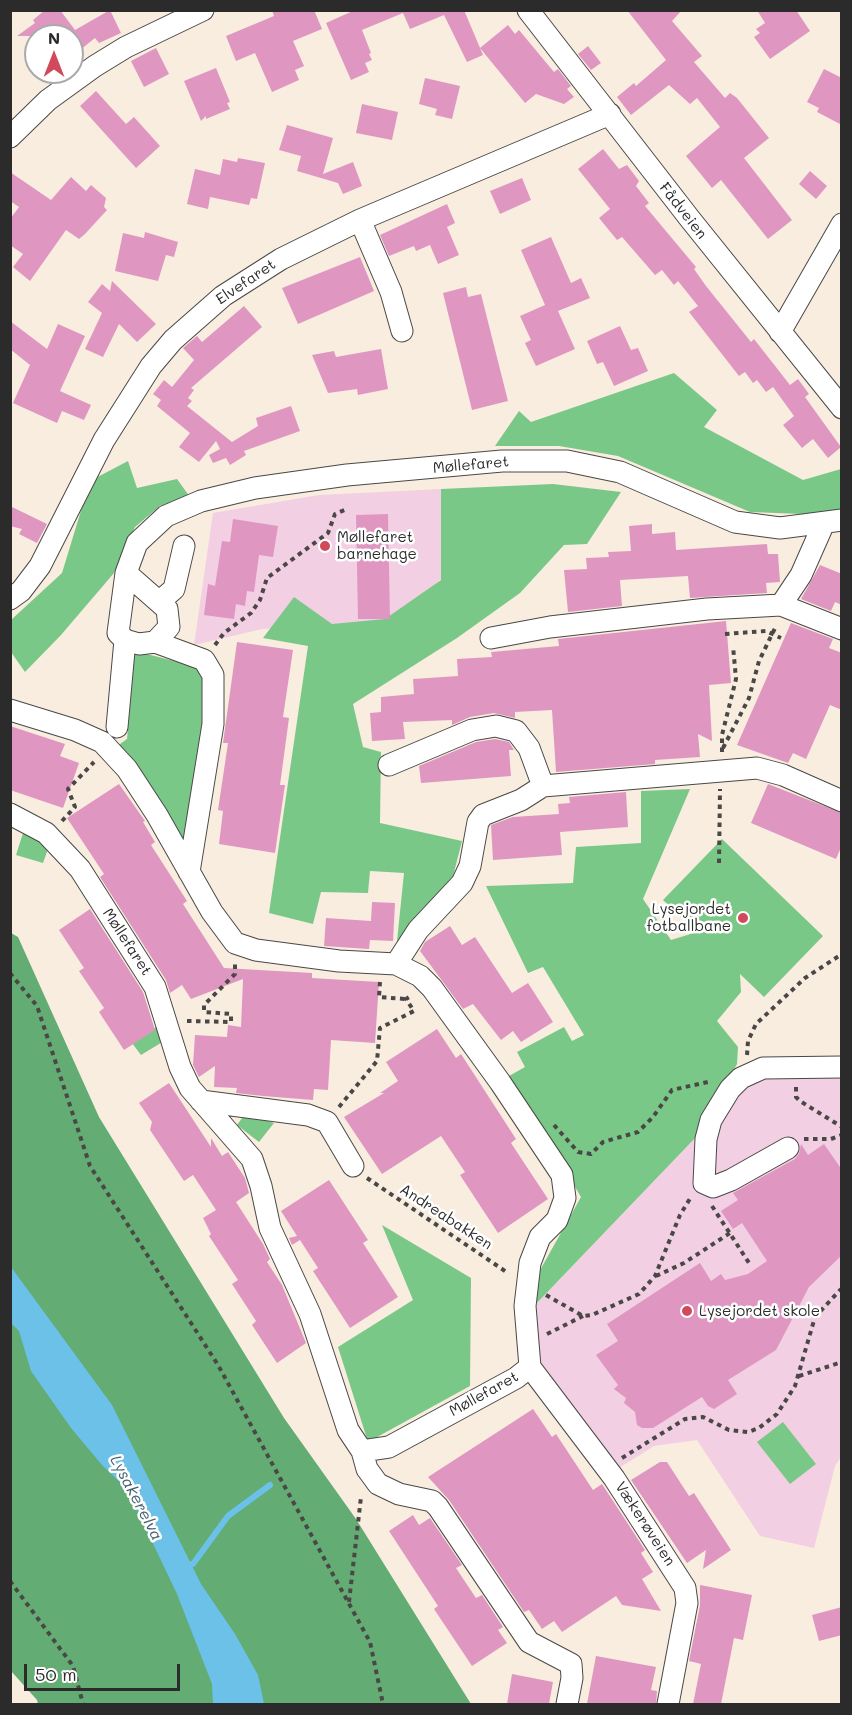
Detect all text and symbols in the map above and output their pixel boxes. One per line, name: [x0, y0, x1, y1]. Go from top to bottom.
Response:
north arrow: [24, 24, 84, 84]
text: N: [48, 27, 60, 48]
street label: Fådveien: [655, 179, 711, 243]
street label: Elvefaret: [213, 255, 279, 309]
street label: Møllefaret: [432, 453, 510, 477]
place label: Møllefaret barnehage: [337, 528, 417, 563]
marker: Møllefaret barnehage: [318, 539, 332, 553]
place label: Lysejordet fotballbane: [647, 900, 731, 935]
street label: Møllefaret: [99, 905, 155, 979]
marker: Lysejordet fotballbane: [736, 911, 750, 925]
street label: Andreabakken: [396, 1180, 496, 1254]
place label: Lysejordet skole: [699, 1302, 820, 1320]
marker: Lysejordet skole: [680, 1304, 694, 1318]
street label: Møllefaret: [446, 1368, 522, 1420]
water label: Lysakerelva: [106, 1452, 166, 1544]
street label: Vækerøveien: [611, 1479, 679, 1569]
scale bar: [27, 1652, 183, 1690]
text: 50 m: [35, 1662, 77, 1686]

